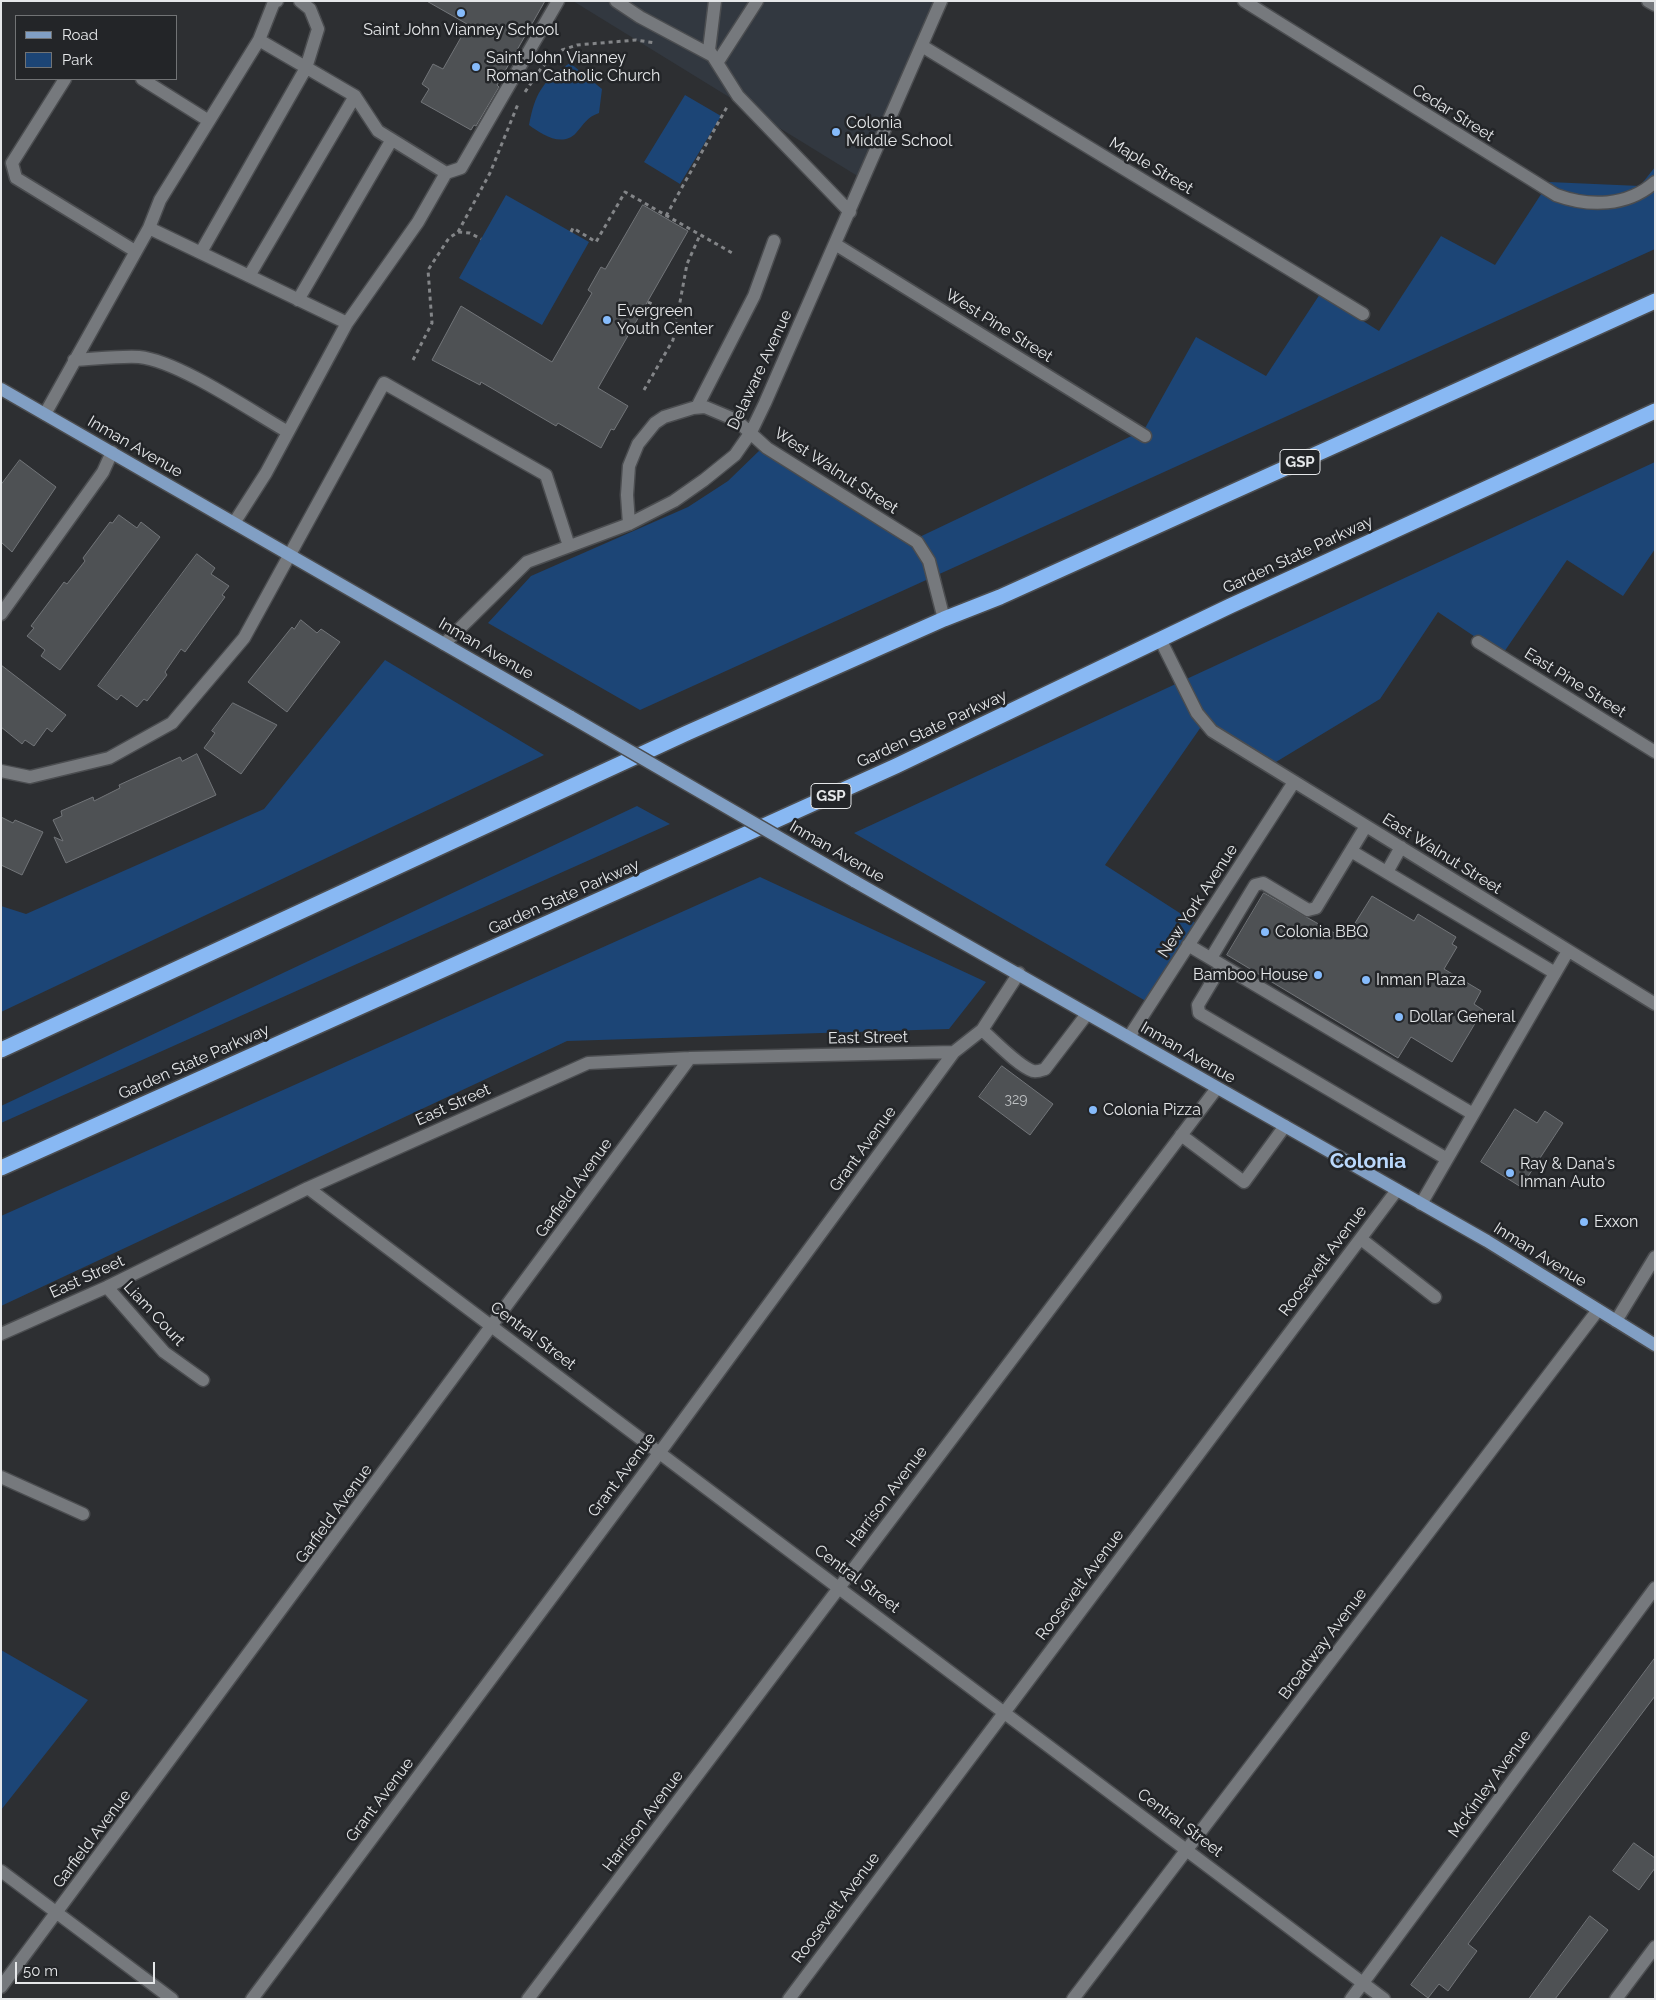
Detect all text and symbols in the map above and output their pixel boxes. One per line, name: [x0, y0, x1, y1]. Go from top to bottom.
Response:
marker: Saint John Vianney School: [455, 7, 467, 19]
legend: [15, 15, 178, 80]
place label: Saint John Vianney School: [363, 20, 559, 40]
text: Road: [62, 26, 98, 44]
place label: Saint John Vianney Roman Catholic Church: [486, 48, 660, 86]
text: Park: [62, 51, 93, 69]
marker: Saint John Vianney Roman Catholic Church: [470, 61, 482, 73]
street label: Cedar Street: [1408, 80, 1498, 146]
place label: Colonia Middle School: [846, 113, 952, 151]
marker: Colonia Middle School: [830, 126, 842, 138]
street label: Maple Street: [1105, 133, 1197, 199]
street label: West Pine Street: [942, 285, 1056, 367]
place label: Evergreen Youth Center: [617, 301, 714, 339]
street label: Delaware Avenue: [724, 307, 796, 433]
marker: Evergreen Youth Center: [601, 314, 613, 326]
street label: Inman Avenue: [84, 412, 186, 482]
street label: West Walnut Street: [770, 424, 902, 518]
road number: GSP: [1280, 450, 1320, 474]
street label: Garden State Parkway: [1220, 512, 1376, 598]
street label: Inman Avenue: [435, 614, 537, 684]
street label: East Pine Street: [1521, 644, 1629, 722]
street label: Garden State Parkway: [854, 686, 1010, 772]
road number: GSP: [811, 784, 851, 808]
street label: East Walnut Street: [1379, 810, 1505, 898]
street label: Inman Avenue: [786, 817, 888, 887]
street label: New York Avenue: [1154, 841, 1242, 961]
street label: Garden State Parkway: [486, 855, 642, 939]
place label: Colonia BBQ: [1275, 922, 1368, 942]
marker: Colonia BBQ: [1259, 926, 1271, 938]
place label: Bamboo House: [1193, 965, 1308, 985]
marker: Bamboo House: [1312, 969, 1324, 981]
place label: Inman Plaza: [1376, 970, 1466, 990]
marker: Inman Plaza: [1360, 974, 1372, 986]
place label: Dollar General: [1409, 1007, 1515, 1027]
marker: Dollar General: [1393, 1011, 1405, 1023]
street label: Inman Avenue: [1137, 1018, 1239, 1088]
street label: Garden State Parkway: [116, 1020, 272, 1104]
street label: East Street: [828, 1028, 908, 1048]
street label: East Street: [413, 1080, 493, 1130]
house number: 329: [1005, 1092, 1027, 1108]
place label: Colonia Pizza: [1103, 1100, 1201, 1120]
street label: Grant Avenue: [826, 1103, 900, 1195]
marker: Colonia Pizza: [1087, 1104, 1099, 1116]
street label: Garfield Avenue: [532, 1135, 616, 1241]
district label: Colonia: [1330, 1149, 1406, 1175]
place label: Ray & Dana's Inman Auto: [1520, 1154, 1615, 1192]
marker: Ray & Dana's Inman Auto: [1504, 1167, 1516, 1179]
street label: Roosevelt Avenue: [1275, 1202, 1371, 1320]
place label: Exxon: [1594, 1212, 1638, 1232]
marker: Exxon: [1578, 1216, 1590, 1228]
street label: Inman Avenue: [1490, 1219, 1590, 1291]
street label: East Street: [47, 1251, 127, 1303]
street label: Liam Court: [119, 1278, 189, 1350]
street label: Central Street: [486, 1298, 580, 1374]
street label: Grant Avenue: [584, 1429, 660, 1521]
street label: Harrison Avenue: [843, 1443, 931, 1551]
street label: Garfield Avenue: [292, 1461, 376, 1567]
street label: Roosevelt Avenue: [1032, 1526, 1128, 1644]
street label: Central Street: [810, 1541, 904, 1617]
street label: Broadway Avenue: [1275, 1585, 1371, 1703]
street label: McKinley Avenue: [1445, 1727, 1535, 1841]
street label: Grant Avenue: [342, 1754, 418, 1846]
street label: Harrison Avenue: [599, 1767, 687, 1875]
street label: Central Street: [1133, 1785, 1227, 1861]
street label: Garfield Avenue: [49, 1786, 135, 1892]
street label: Roosevelt Avenue: [788, 1849, 884, 1967]
scale bar: [18, 1952, 158, 1984]
text: 50 m: [23, 1962, 58, 1980]

